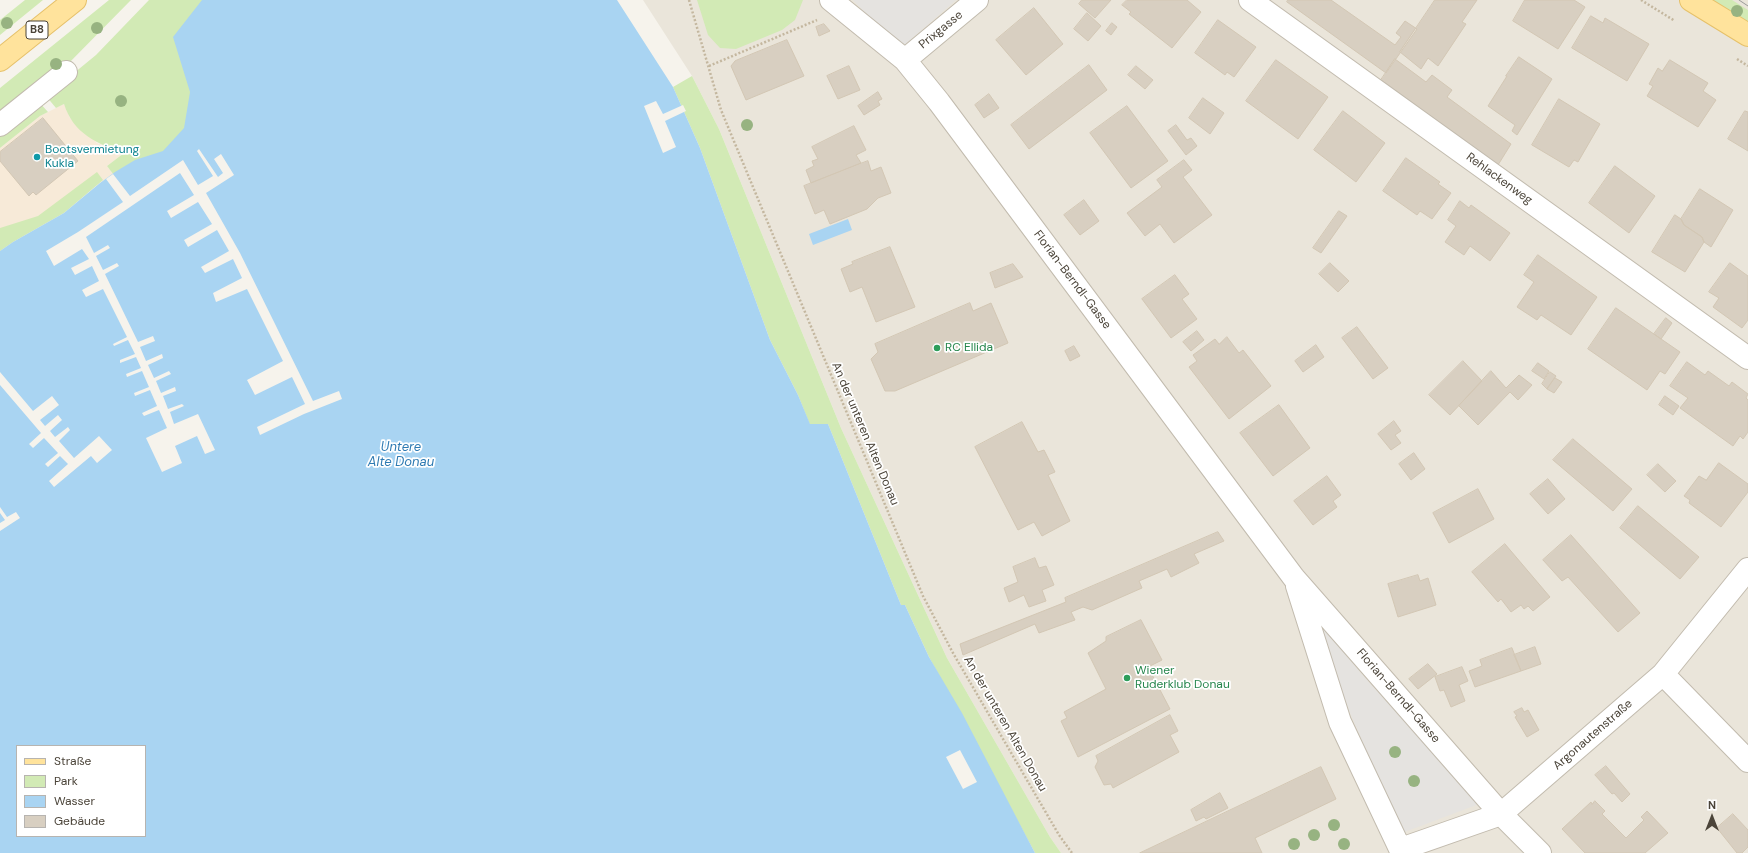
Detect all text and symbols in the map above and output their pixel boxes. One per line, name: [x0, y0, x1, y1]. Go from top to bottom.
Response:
street label: Prixgasse: [916, 8, 966, 52]
road number: B8: [26, 21, 48, 39]
place label: Bootsvermietung Kukla: [45, 143, 139, 171]
street label: Rehlackenweg: [1463, 150, 1535, 208]
marker: Bootsvermietung Kukla: [32, 152, 42, 162]
street label: Florian-Berndl-Gasse: [1030, 228, 1114, 332]
place label: RC Ellida: [945, 341, 993, 355]
marker: RC Ellida: [932, 343, 942, 353]
street label: An der unteren Alten Donau: [828, 360, 902, 508]
water label: Untere Alte Donau: [368, 440, 434, 471]
street label: Florian-Berndl-Gasse: [1353, 646, 1443, 746]
street label: An der unteren Alten Donau: [960, 654, 1050, 794]
place label: Wiener Ruderklub Donau: [1135, 664, 1230, 692]
marker: Wiener Ruderklub Donau: [1122, 673, 1132, 683]
street label: Argonautenstraße: [1550, 697, 1636, 773]
legend: [16, 745, 146, 837]
text: Straße: [54, 753, 91, 769]
text: Park: [54, 773, 78, 789]
text: Wasser: [54, 793, 95, 809]
north arrow: [1692, 797, 1732, 837]
text: N: [1708, 798, 1716, 812]
text: Gebäude: [54, 813, 105, 829]

